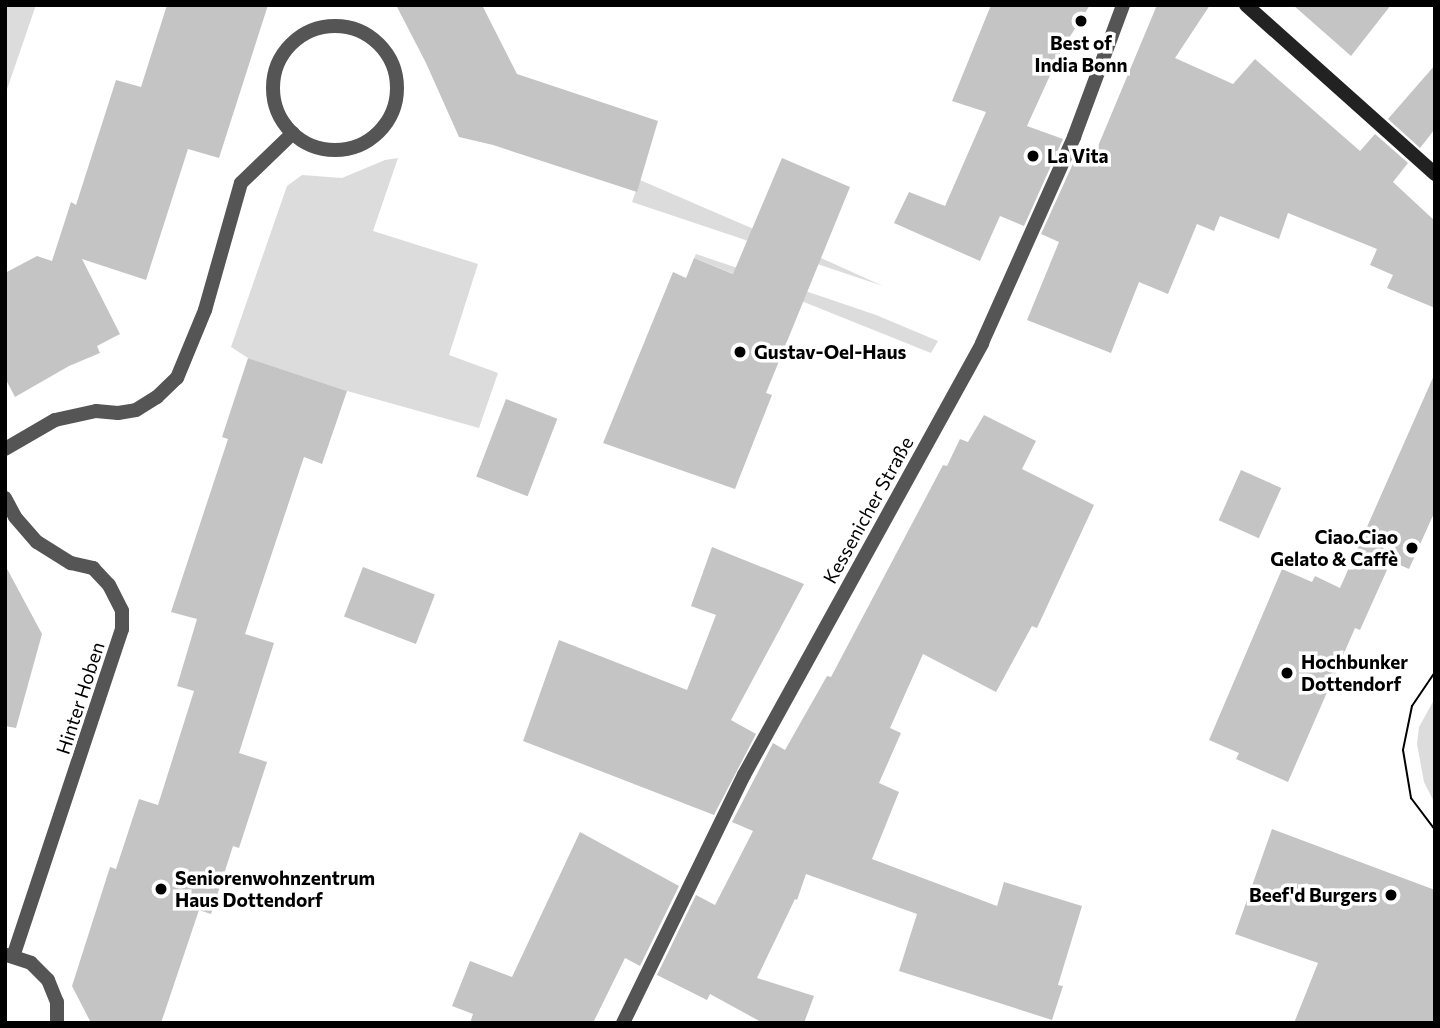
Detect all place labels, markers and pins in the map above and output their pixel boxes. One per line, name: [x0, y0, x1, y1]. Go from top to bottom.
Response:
marker: Best of India Bonn: [1073, 13, 1089, 29]
place label: Best of India Bonn: [1035, 32, 1127, 76]
place label: La Vita: [1047, 145, 1108, 167]
marker: La Vita: [1025, 148, 1041, 164]
place label: Gustav-Oel-Haus: [754, 341, 906, 363]
marker: Gustav-Oel-Haus: [732, 344, 748, 360]
place label: Ciao.Ciao Gelato & Caffè: [1270, 526, 1398, 570]
marker: Ciao.Ciao Gelato & Caffè: [1404, 540, 1420, 556]
place label: Hochbunker Dottendorf: [1301, 651, 1408, 695]
marker: Hochbunker Dottendorf: [1279, 665, 1295, 681]
place label: Seniorenwohnzentrum Haus Dottendorf: [175, 867, 375, 911]
marker: Seniorenwohnzentrum Haus Dottendorf: [153, 881, 169, 897]
place label: Beef'd Burgers: [1249, 884, 1377, 906]
marker: Beef'd Burgers: [1383, 887, 1399, 903]

